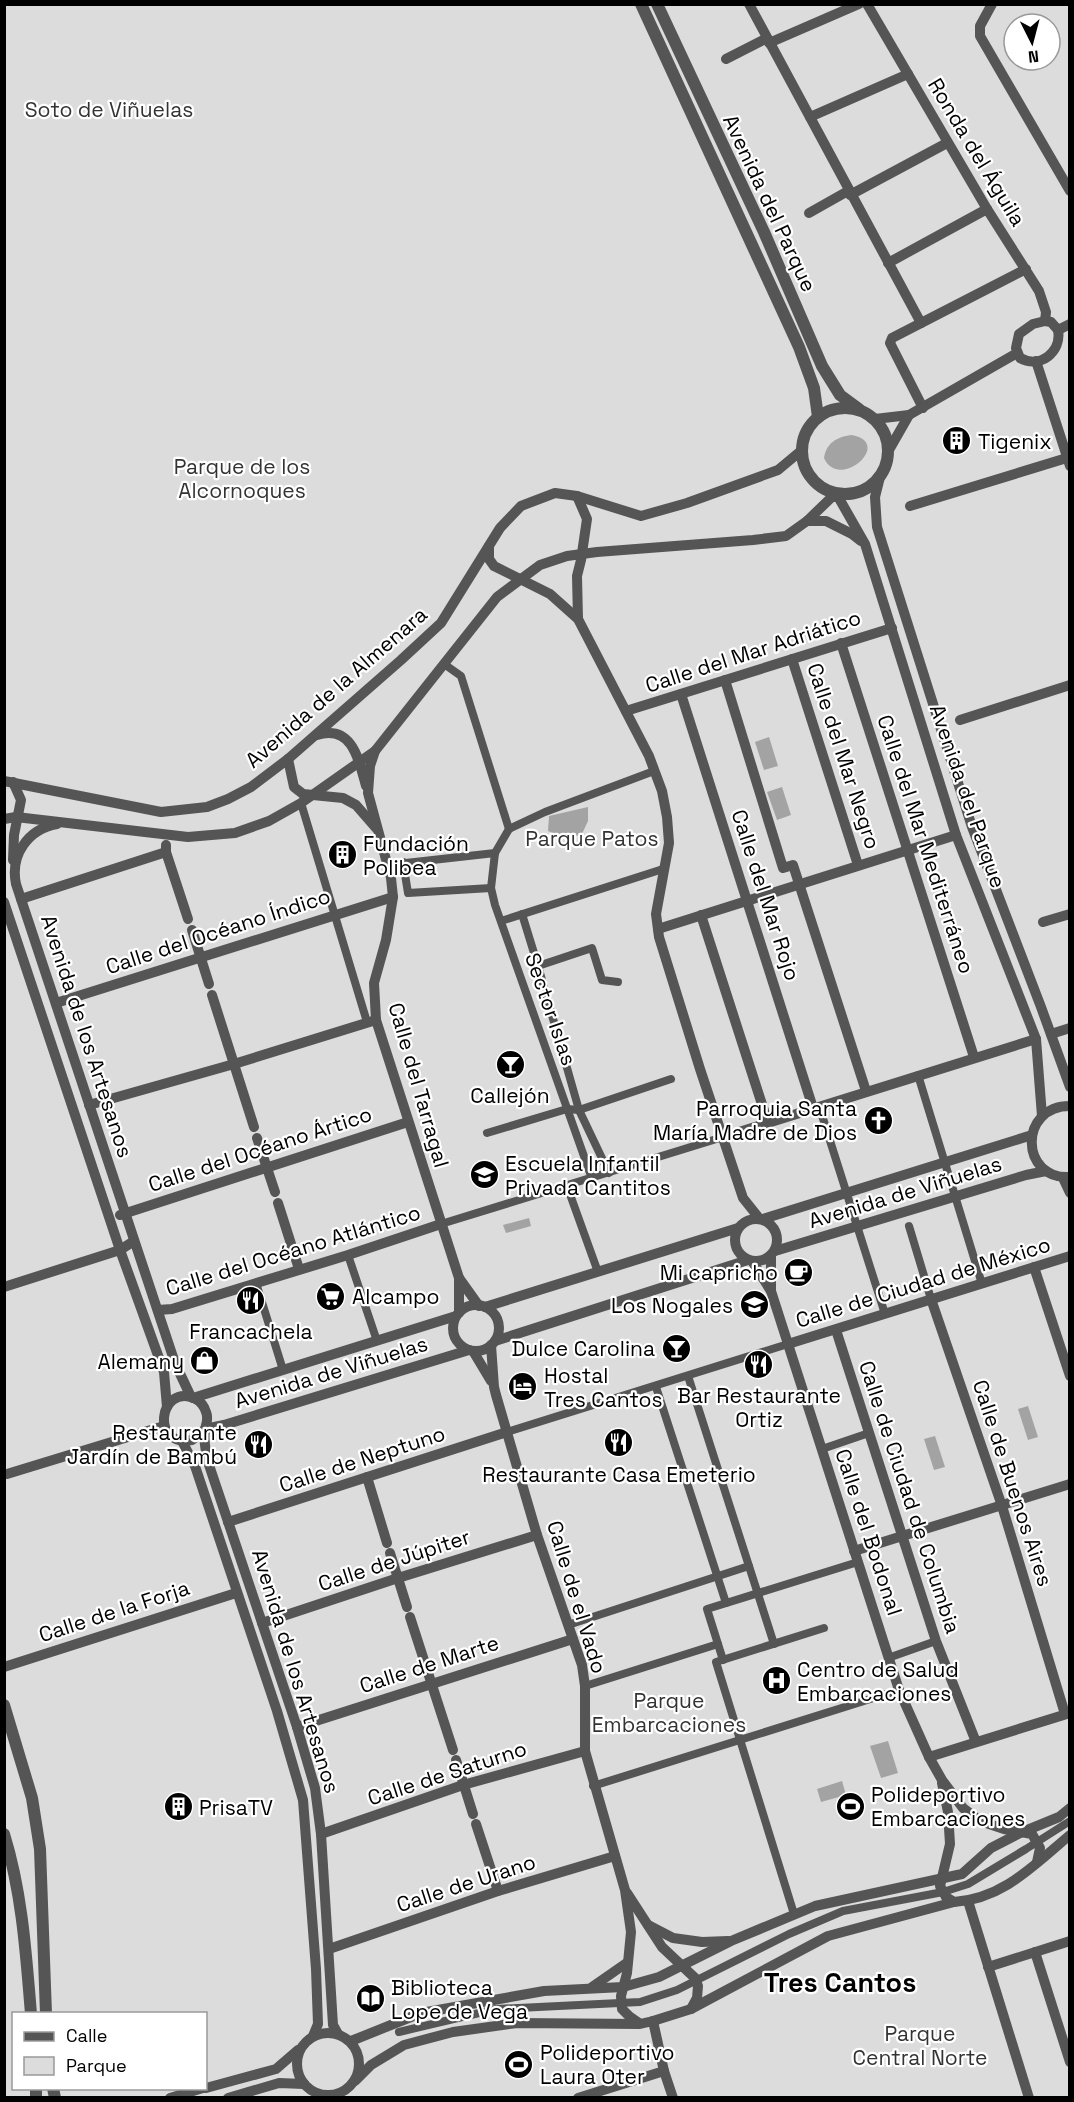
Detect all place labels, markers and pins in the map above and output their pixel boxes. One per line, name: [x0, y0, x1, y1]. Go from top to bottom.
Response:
building icon: Tigenix: [941, 425, 973, 457]
place label: Tigenix: [978, 428, 1052, 455]
place label: Fundación Polibea: [363, 830, 469, 881]
building icon: Fundación Polibea: [326, 839, 358, 871]
bar icon: Callejón: [494, 1048, 526, 1080]
place label: Callejón: [470, 1082, 550, 1109]
place label: Parroquia Santa María Madre de Dios: [653, 1095, 857, 1146]
church icon: Parroquia Santa María Madre de Dios: [862, 1104, 894, 1136]
place label: Escuela Infantil Privada Cantitos: [505, 1150, 671, 1201]
school or university icon: Escuela Infantil Privada Cantitos: [468, 1159, 500, 1191]
cafe icon: Mi capricho: [783, 1256, 815, 1288]
place label: Mi capricho: [660, 1259, 778, 1286]
supermarket icon: Alcampo: [315, 1280, 347, 1312]
place label: Alcampo: [352, 1283, 440, 1310]
restaurant icon: Francachela: [235, 1284, 267, 1316]
school or university icon: Los Nogales: [738, 1289, 770, 1321]
place label: Los Nogales: [611, 1292, 733, 1319]
place label: Francachela: [189, 1318, 313, 1345]
bar icon: Dulce Carolina: [660, 1332, 692, 1364]
place label: Dulce Carolina: [511, 1335, 655, 1362]
shop icon: Alemany: [189, 1345, 221, 1377]
place label: Alemany: [98, 1348, 184, 1375]
restaurant icon: Bar Restaurante Ortiz: [743, 1348, 775, 1380]
place label: Hostal Tres Cantos: [544, 1362, 663, 1413]
hotel icon: Hostal Tres Cantos: [507, 1371, 539, 1403]
place label: Bar Restaurante Ortiz: [677, 1382, 841, 1433]
place label: Restaurante Jardín de Bambú: [67, 1419, 237, 1470]
restaurant icon: Restaurante Casa Emeterio: [603, 1427, 635, 1459]
restaurant icon: Restaurante Jardín de Bambú: [242, 1428, 274, 1460]
place label: Restaurante Casa Emeterio: [482, 1461, 756, 1488]
place label: Centro de Salud Embarcaciones: [797, 1656, 959, 1707]
hospital icon: Centro de Salud Embarcaciones: [760, 1665, 792, 1697]
place label: Polideportivo Embarcaciones: [871, 1781, 1025, 1832]
sports icon: Polideportivo Embarcaciones: [834, 1790, 866, 1822]
building icon: PrisaTV: [162, 1791, 194, 1823]
place label: PrisaTV: [199, 1794, 273, 1821]
place label: Biblioteca Lope de Vega: [391, 1974, 528, 2025]
library icon: Biblioteca Lope de Vega: [354, 1983, 386, 2015]
place label: Polideportivo Laura Oter: [540, 2039, 675, 2090]
sports icon: Polideportivo Laura Oter: [503, 2048, 535, 2080]

